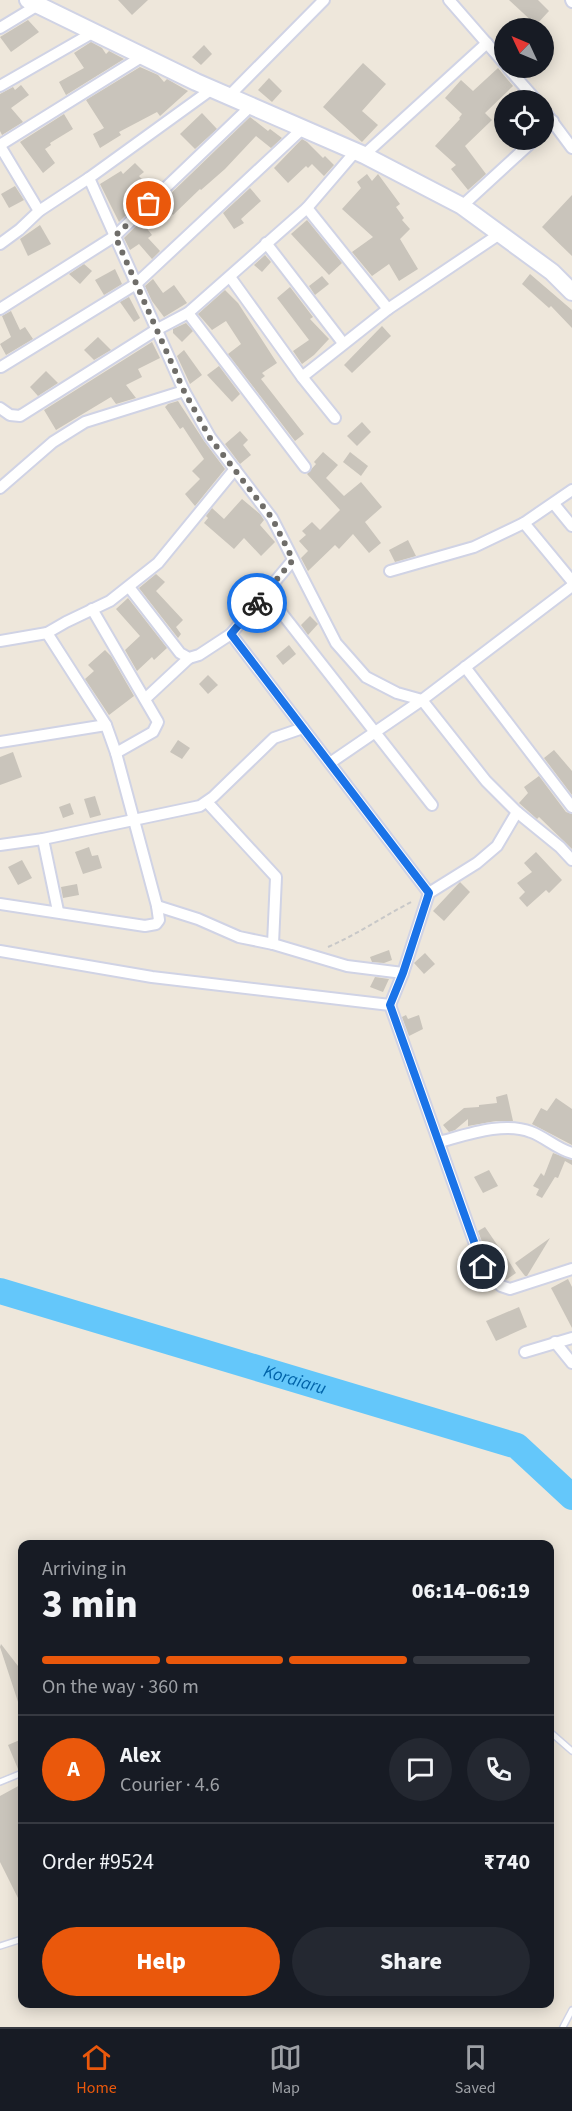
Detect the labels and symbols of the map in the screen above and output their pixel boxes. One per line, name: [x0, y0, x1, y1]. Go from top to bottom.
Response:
north arrow: [494, 18, 554, 78]
pin: [123, 178, 174, 229]
courier: [227, 573, 287, 633]
pin: [457, 1241, 508, 1292]
water label: Koraiaru: [261, 1359, 329, 1401]

